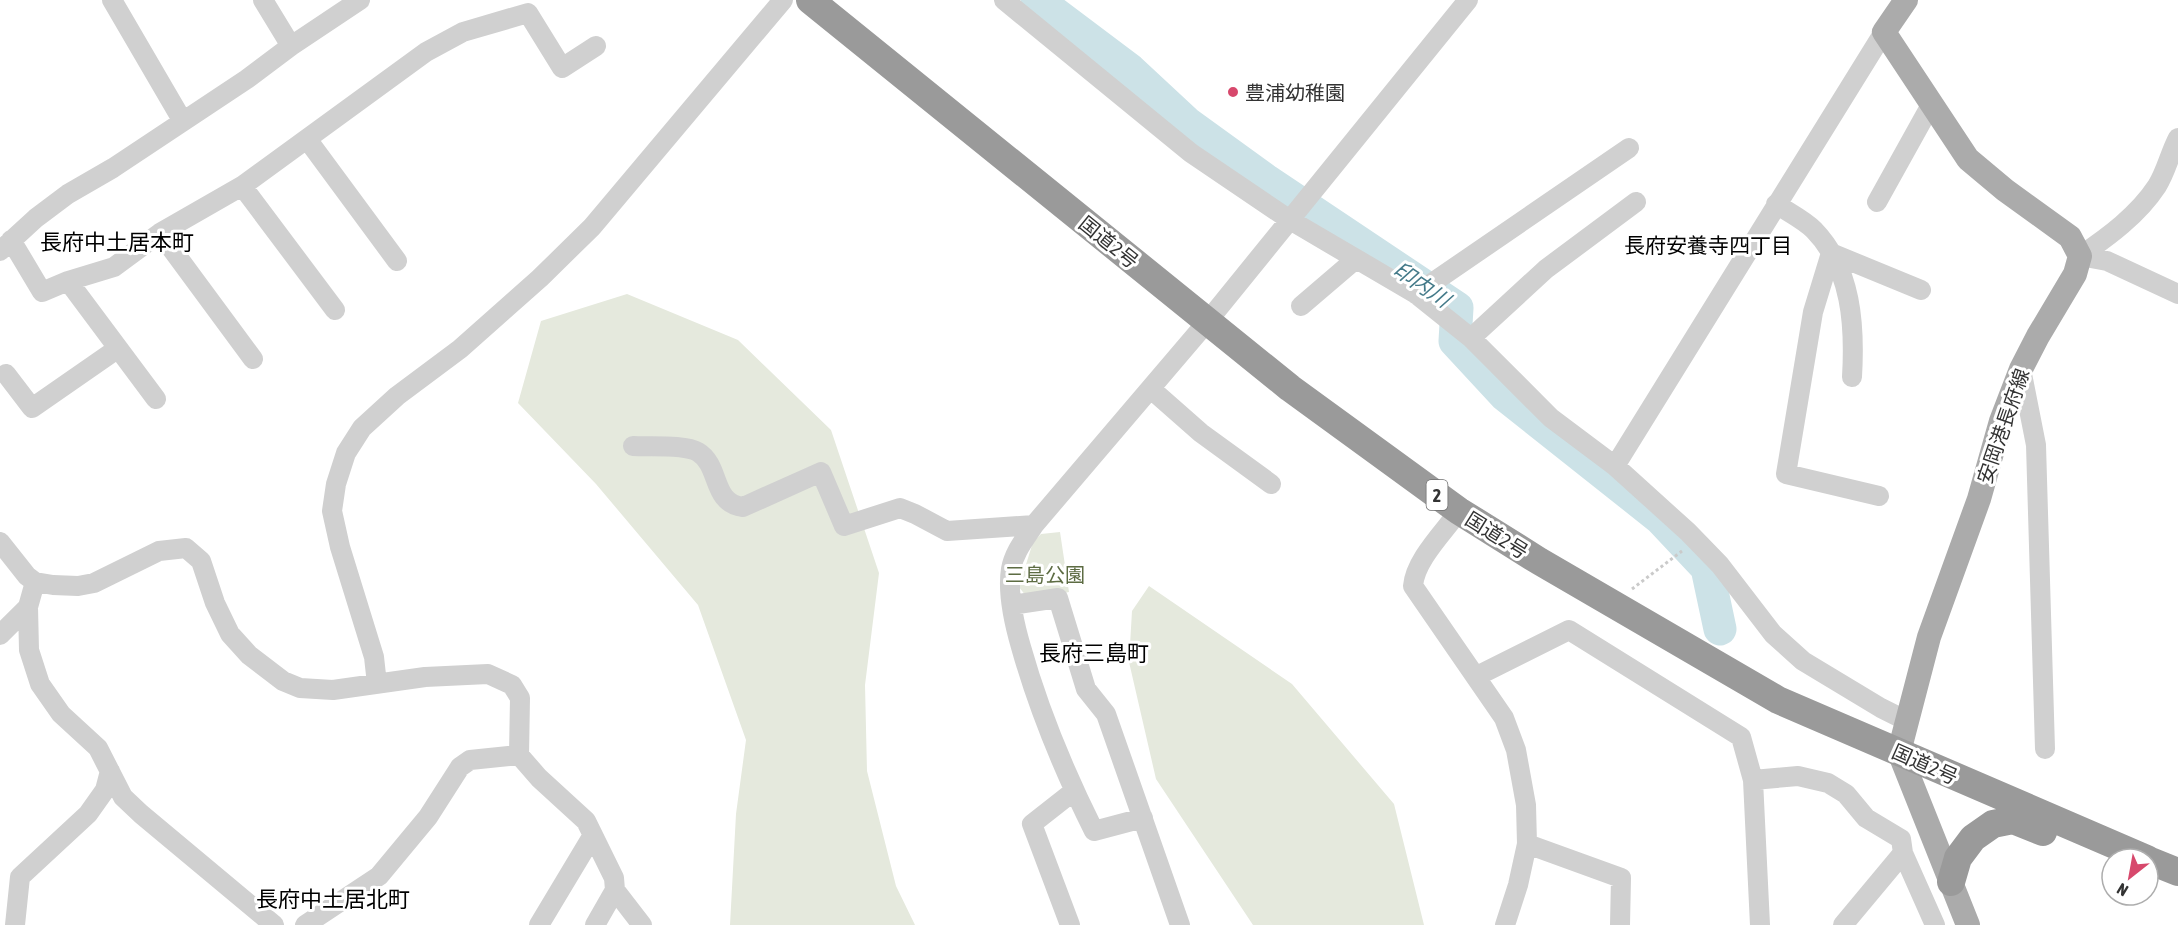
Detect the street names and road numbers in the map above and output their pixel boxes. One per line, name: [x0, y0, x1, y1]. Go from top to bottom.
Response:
street label: 国道2号: [1075, 211, 1143, 273]
street label: 安岡港長府線: [1973, 366, 2033, 486]
road number: 2: [1426, 480, 1448, 510]
street label: 国道2号: [1461, 507, 1533, 563]
street label: 国道2号: [1889, 739, 1961, 789]

